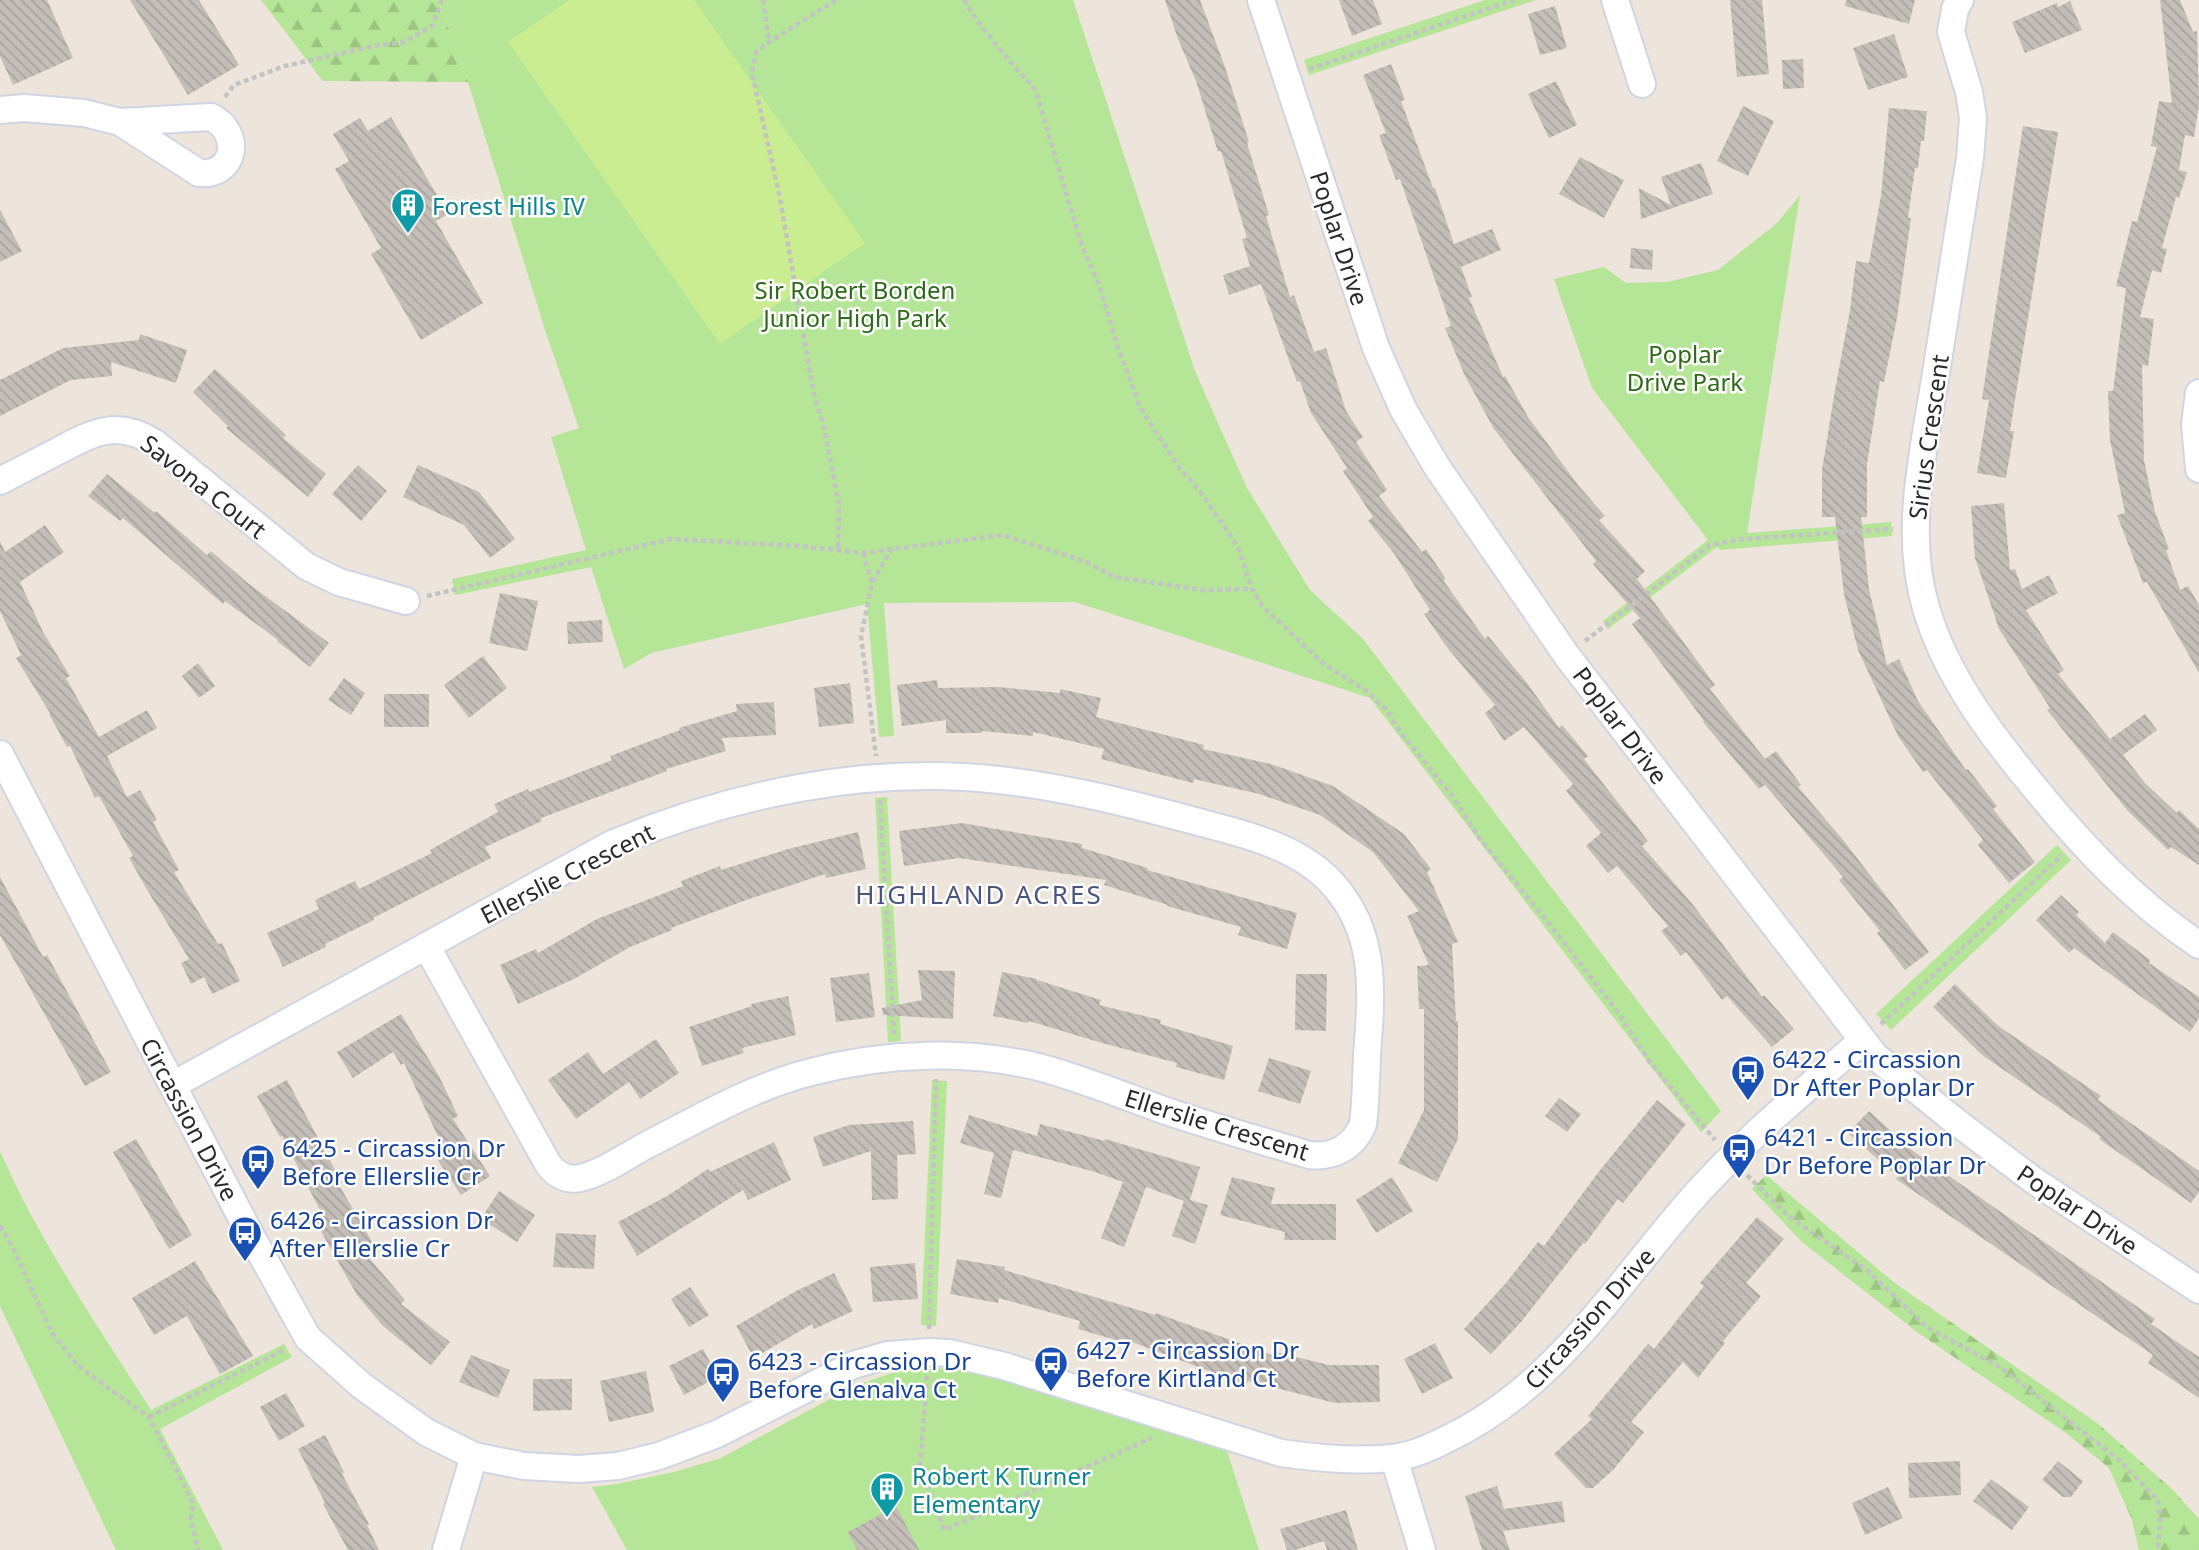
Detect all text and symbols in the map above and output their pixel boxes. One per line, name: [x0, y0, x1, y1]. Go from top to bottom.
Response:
street label: Poplar Drive: [1303, 167, 1377, 309]
building icon: Forest Hills IV: [389, 186, 427, 235]
place label: Forest Hills IV: [432, 189, 586, 222]
park label: Sir Robert Borden Junior High Park: [755, 273, 955, 334]
park label: Poplar Drive Park: [1627, 337, 1743, 398]
street label: Sirius Crescent: [1900, 352, 1956, 522]
street label: Savona Court: [134, 427, 274, 546]
street label: Poplar Drive: [1566, 660, 1676, 790]
street label: Ellerslie Crescent: [474, 815, 660, 931]
district label: HIGHLAND ACRES: [855, 876, 1103, 912]
street label: Circassion Drive: [133, 1032, 247, 1206]
place label: 6422 - Circassion Dr After Poplar Dr: [1772, 1042, 1975, 1103]
bus stop icon: 6422 - Circassion Dr After Poplar Dr: [1729, 1053, 1767, 1102]
street label: Ellerslie Crescent: [1121, 1080, 1313, 1168]
place label: 6421 - Circassion Dr Before Poplar Dr: [1764, 1120, 1986, 1181]
place label: 6425 - Circassion Dr Before Ellerslie Cr: [282, 1131, 505, 1192]
bus stop icon: 6421 - Circassion Dr Before Poplar Dr: [1720, 1131, 1758, 1180]
bus stop icon: 6425 - Circassion Dr Before Ellerslie Cr: [239, 1142, 277, 1191]
street label: Poplar Drive: [2011, 1156, 2145, 1262]
place label: 6426 - Circassion Dr After Ellerslie Cr: [270, 1203, 493, 1264]
bus stop icon: 6426 - Circassion Dr After Ellerslie Cr: [226, 1214, 264, 1263]
street label: Circassion Drive: [1517, 1240, 1661, 1396]
place label: 6427 - Circassion Dr Before Kirtland Ct: [1076, 1333, 1299, 1394]
place label: 6423 - Circassion Dr Before Glenalva Ct: [748, 1344, 971, 1405]
bus stop icon: 6427 - Circassion Dr Before Kirtland Ct: [1032, 1344, 1070, 1393]
bus stop icon: 6423 - Circassion Dr Before Glenalva Ct: [704, 1355, 742, 1404]
place label: Robert K Turner Elementary: [912, 1459, 1091, 1520]
building icon: Robert K Turner Elementary: [868, 1470, 906, 1519]

